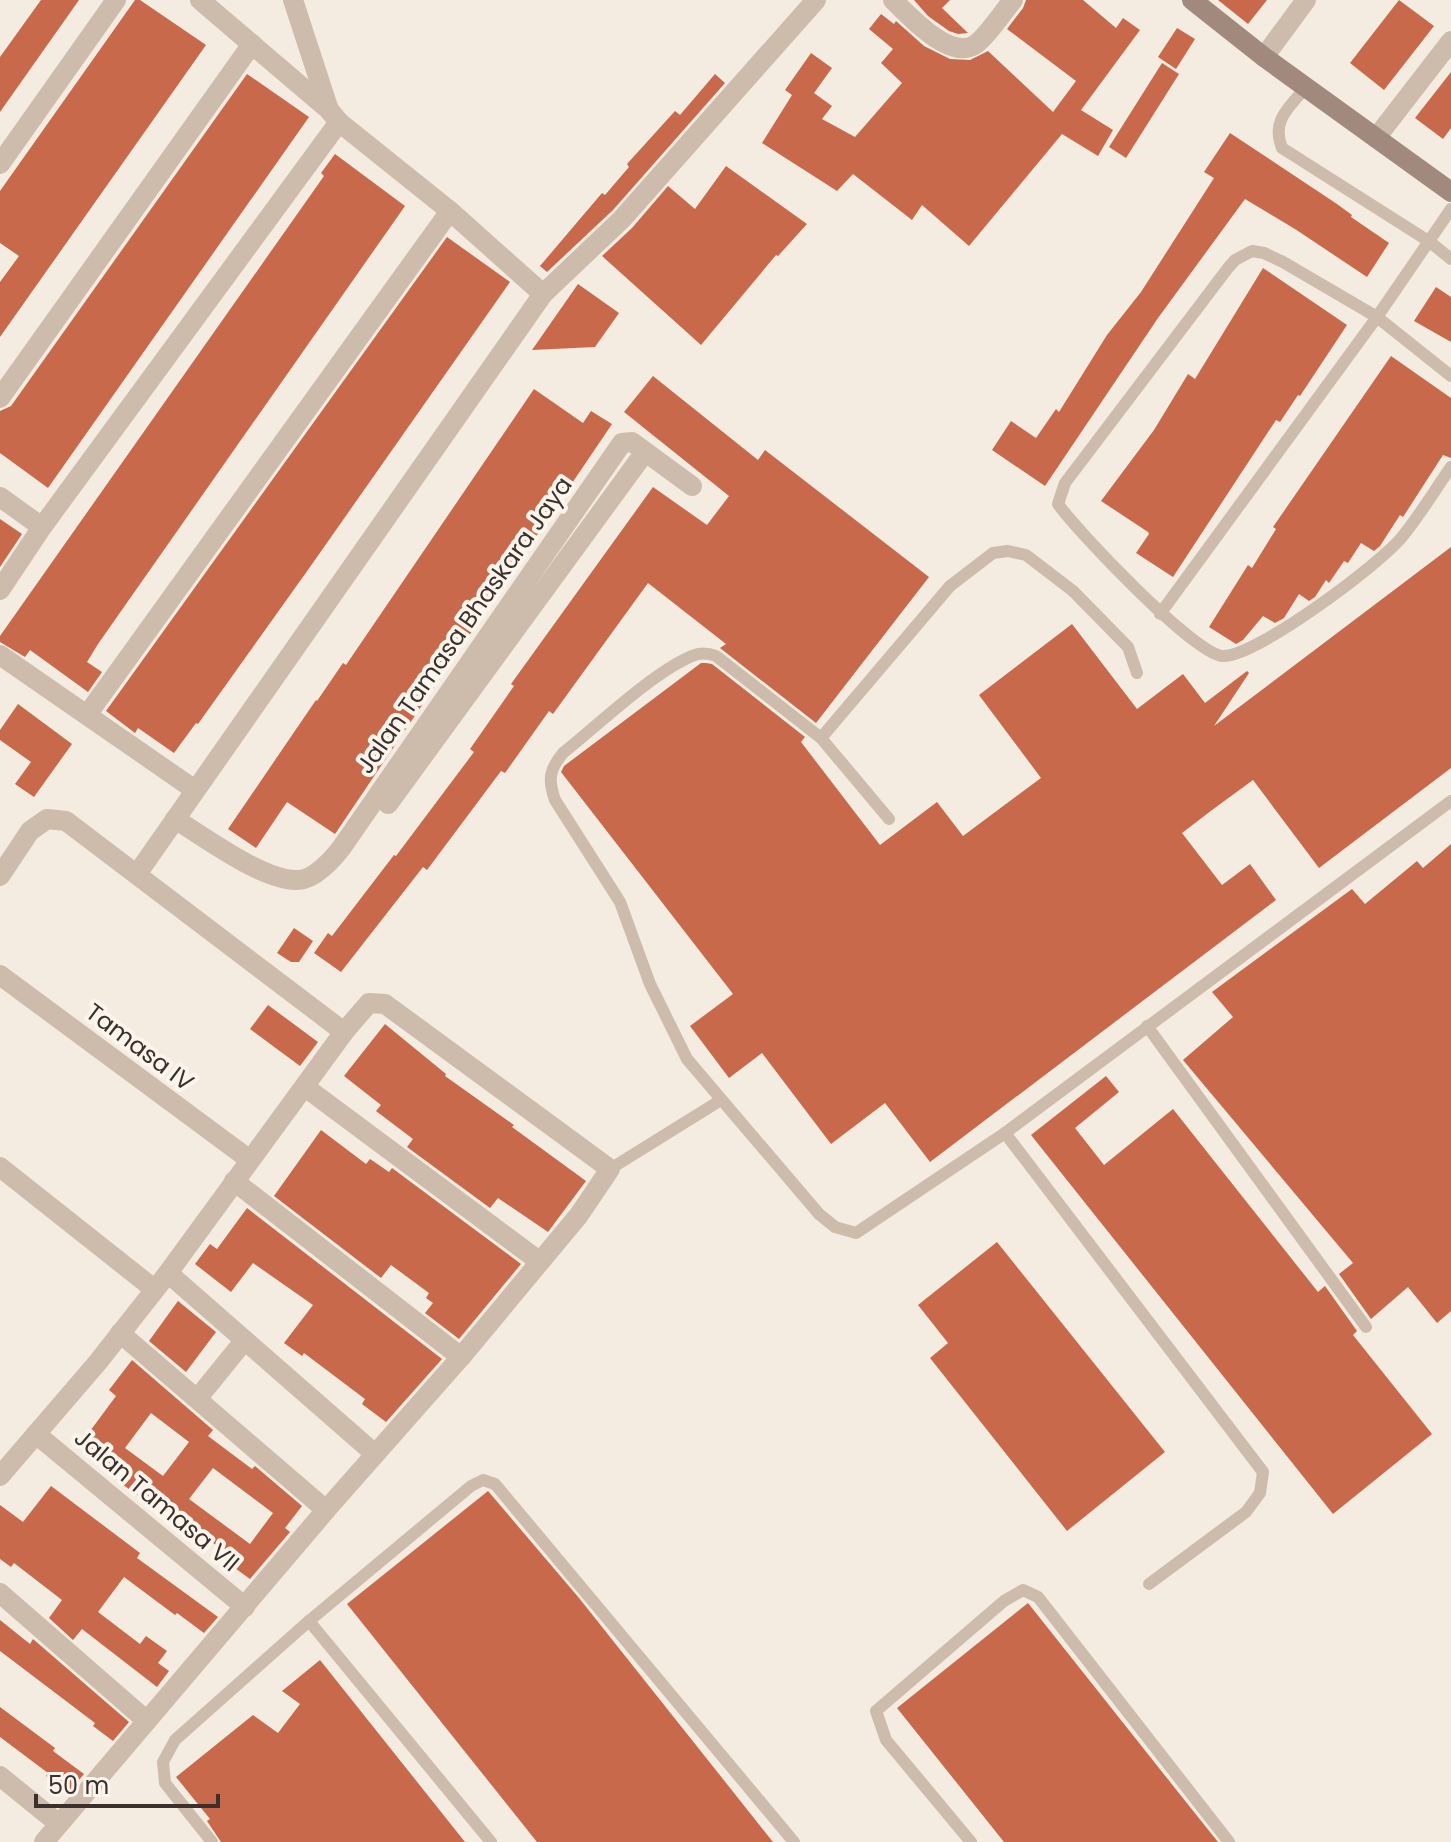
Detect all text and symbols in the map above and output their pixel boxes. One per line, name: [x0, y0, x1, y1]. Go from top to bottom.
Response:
street label: Jalan Tamasa Bhaskara Jaya: [348, 470, 580, 780]
street label: Tamasa IV: [79, 995, 201, 1099]
street label: Jalan Tamasa VII: [67, 1421, 247, 1579]
scale bar: [36, 1758, 218, 1808]
text: 50 m: [48, 1769, 109, 1802]

